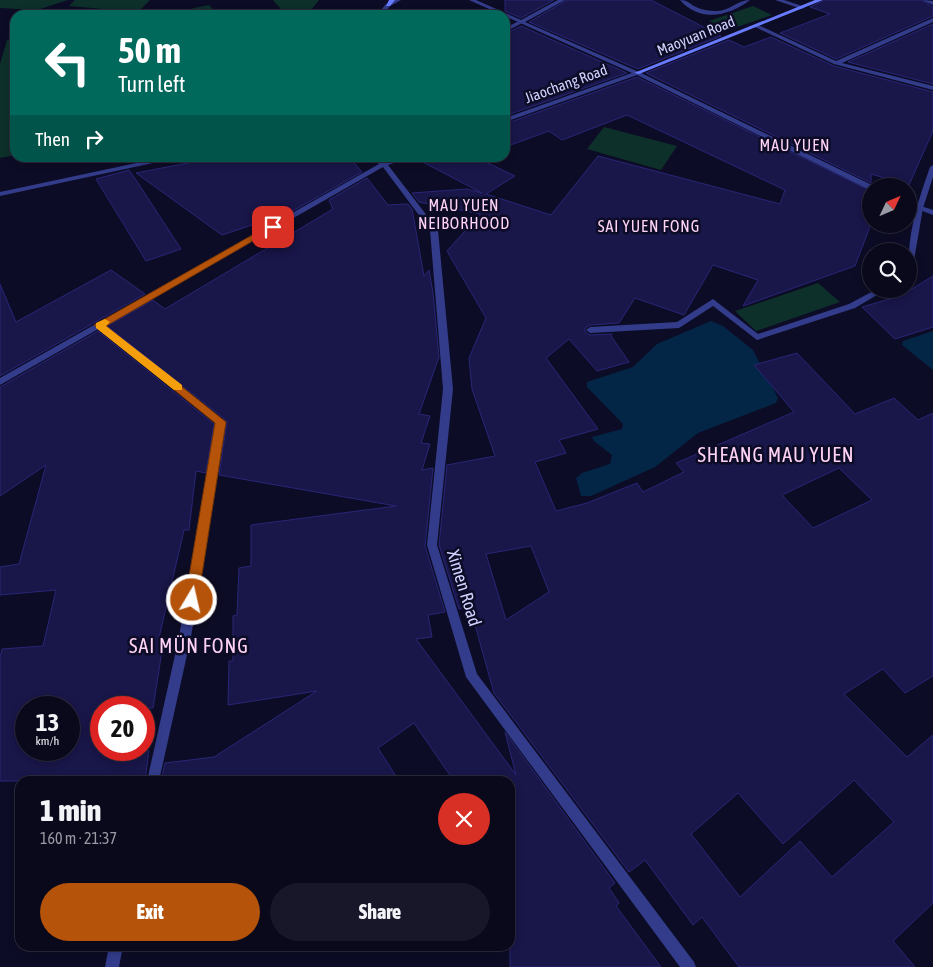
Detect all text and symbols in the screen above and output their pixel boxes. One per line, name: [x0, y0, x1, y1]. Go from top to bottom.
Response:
street label: Maoyuan Road: [654, 12, 737, 59]
icon: left: [35, 30, 100, 95]
text: 50 m: [118, 30, 181, 70]
street label: Jiaochang Road: [522, 61, 609, 106]
text: Turn left: [118, 71, 185, 97]
icon: right: [80, 125, 108, 153]
text: Then: [35, 128, 70, 150]
district label: MAU YUEN: [759, 136, 831, 154]
north arrow: [862, 178, 918, 232]
map controls: [862, 178, 917, 298]
district label: MAU YUEN NEIBORHOOD: [418, 196, 510, 232]
pin: [252, 206, 294, 248]
icon: arrive: [259, 213, 287, 241]
district label: SAI YUEN FONG: [598, 217, 700, 235]
button: search: [862, 243, 917, 298]
district label: SHEANG MAU YUEN: [697, 443, 855, 466]
street label: Ximen Road: [443, 547, 486, 629]
position arrow: [165, 573, 217, 625]
district label: SAI MÜN FONG: [129, 634, 249, 657]
speed limit sign: 20: [90, 696, 155, 761]
text: 13: [36, 708, 59, 736]
text: km/h: [36, 734, 59, 748]
text: 1 min: [40, 793, 101, 827]
button: close: [438, 793, 490, 845]
text: 160 m · 21:37: [40, 829, 117, 847]
button: Exit: [40, 883, 260, 941]
button: Share: [270, 883, 490, 941]

